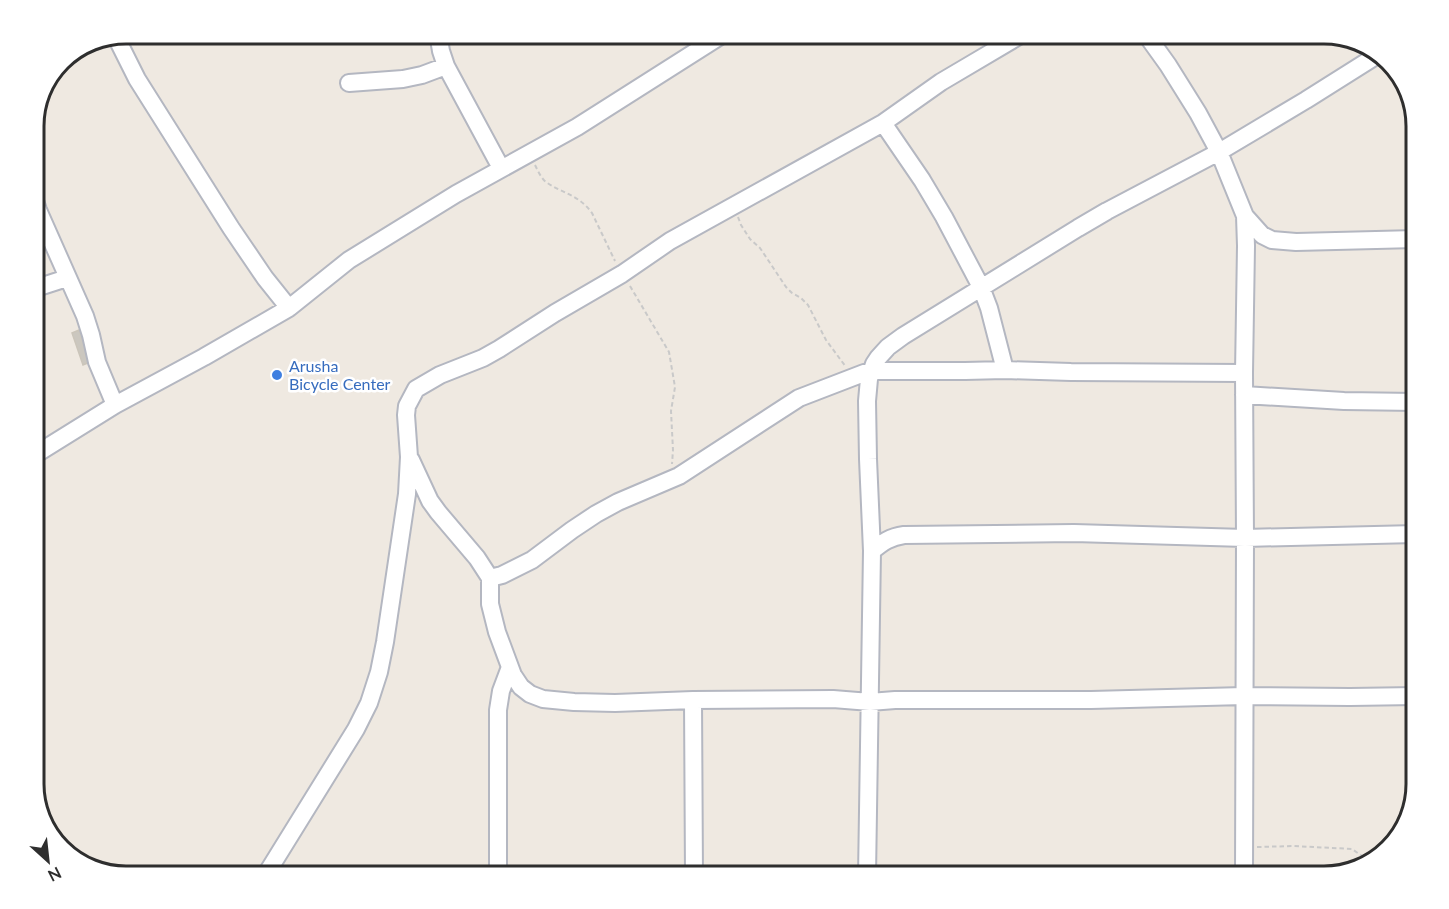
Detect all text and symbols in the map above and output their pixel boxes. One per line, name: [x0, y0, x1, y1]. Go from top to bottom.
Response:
place label: Arusha Bicycle Center: [289, 356, 391, 393]
marker: Arusha Bicycle Center: [270, 368, 284, 382]
north arrow: [18, 831, 78, 891]
text: N: [45, 864, 65, 886]

